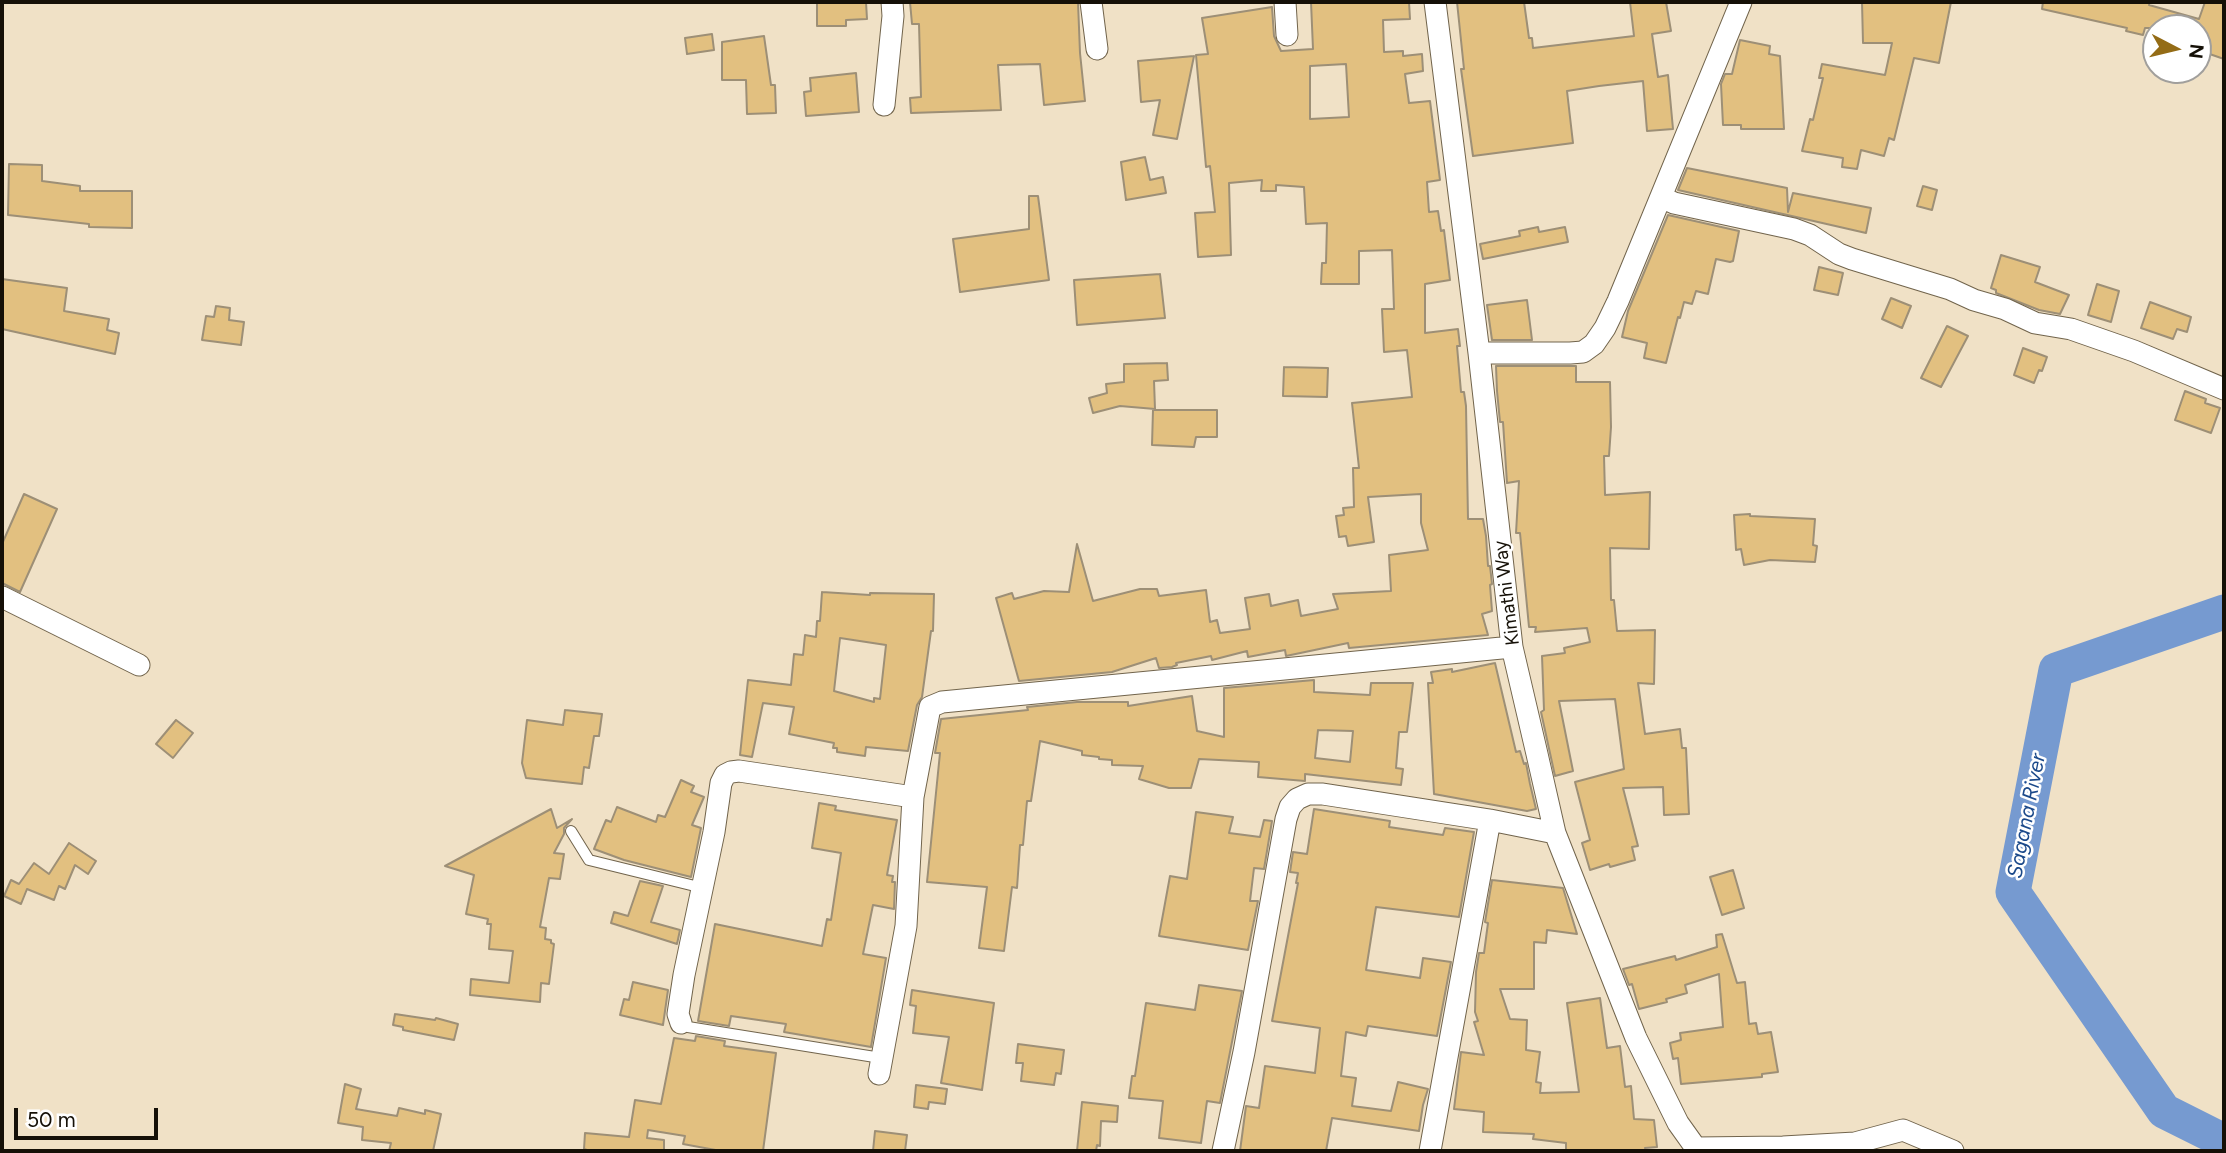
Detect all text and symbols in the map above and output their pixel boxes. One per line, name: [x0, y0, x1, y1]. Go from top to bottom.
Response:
north arrow: [2142, 14, 2212, 84]
text: N: [2184, 43, 2209, 60]
street label: Kimathi Way: [1489, 539, 1525, 647]
water label: Sagana River: [2003, 752, 2051, 880]
scale bar: [18, 1094, 161, 1138]
text: 50 m: [27, 1107, 76, 1132]

